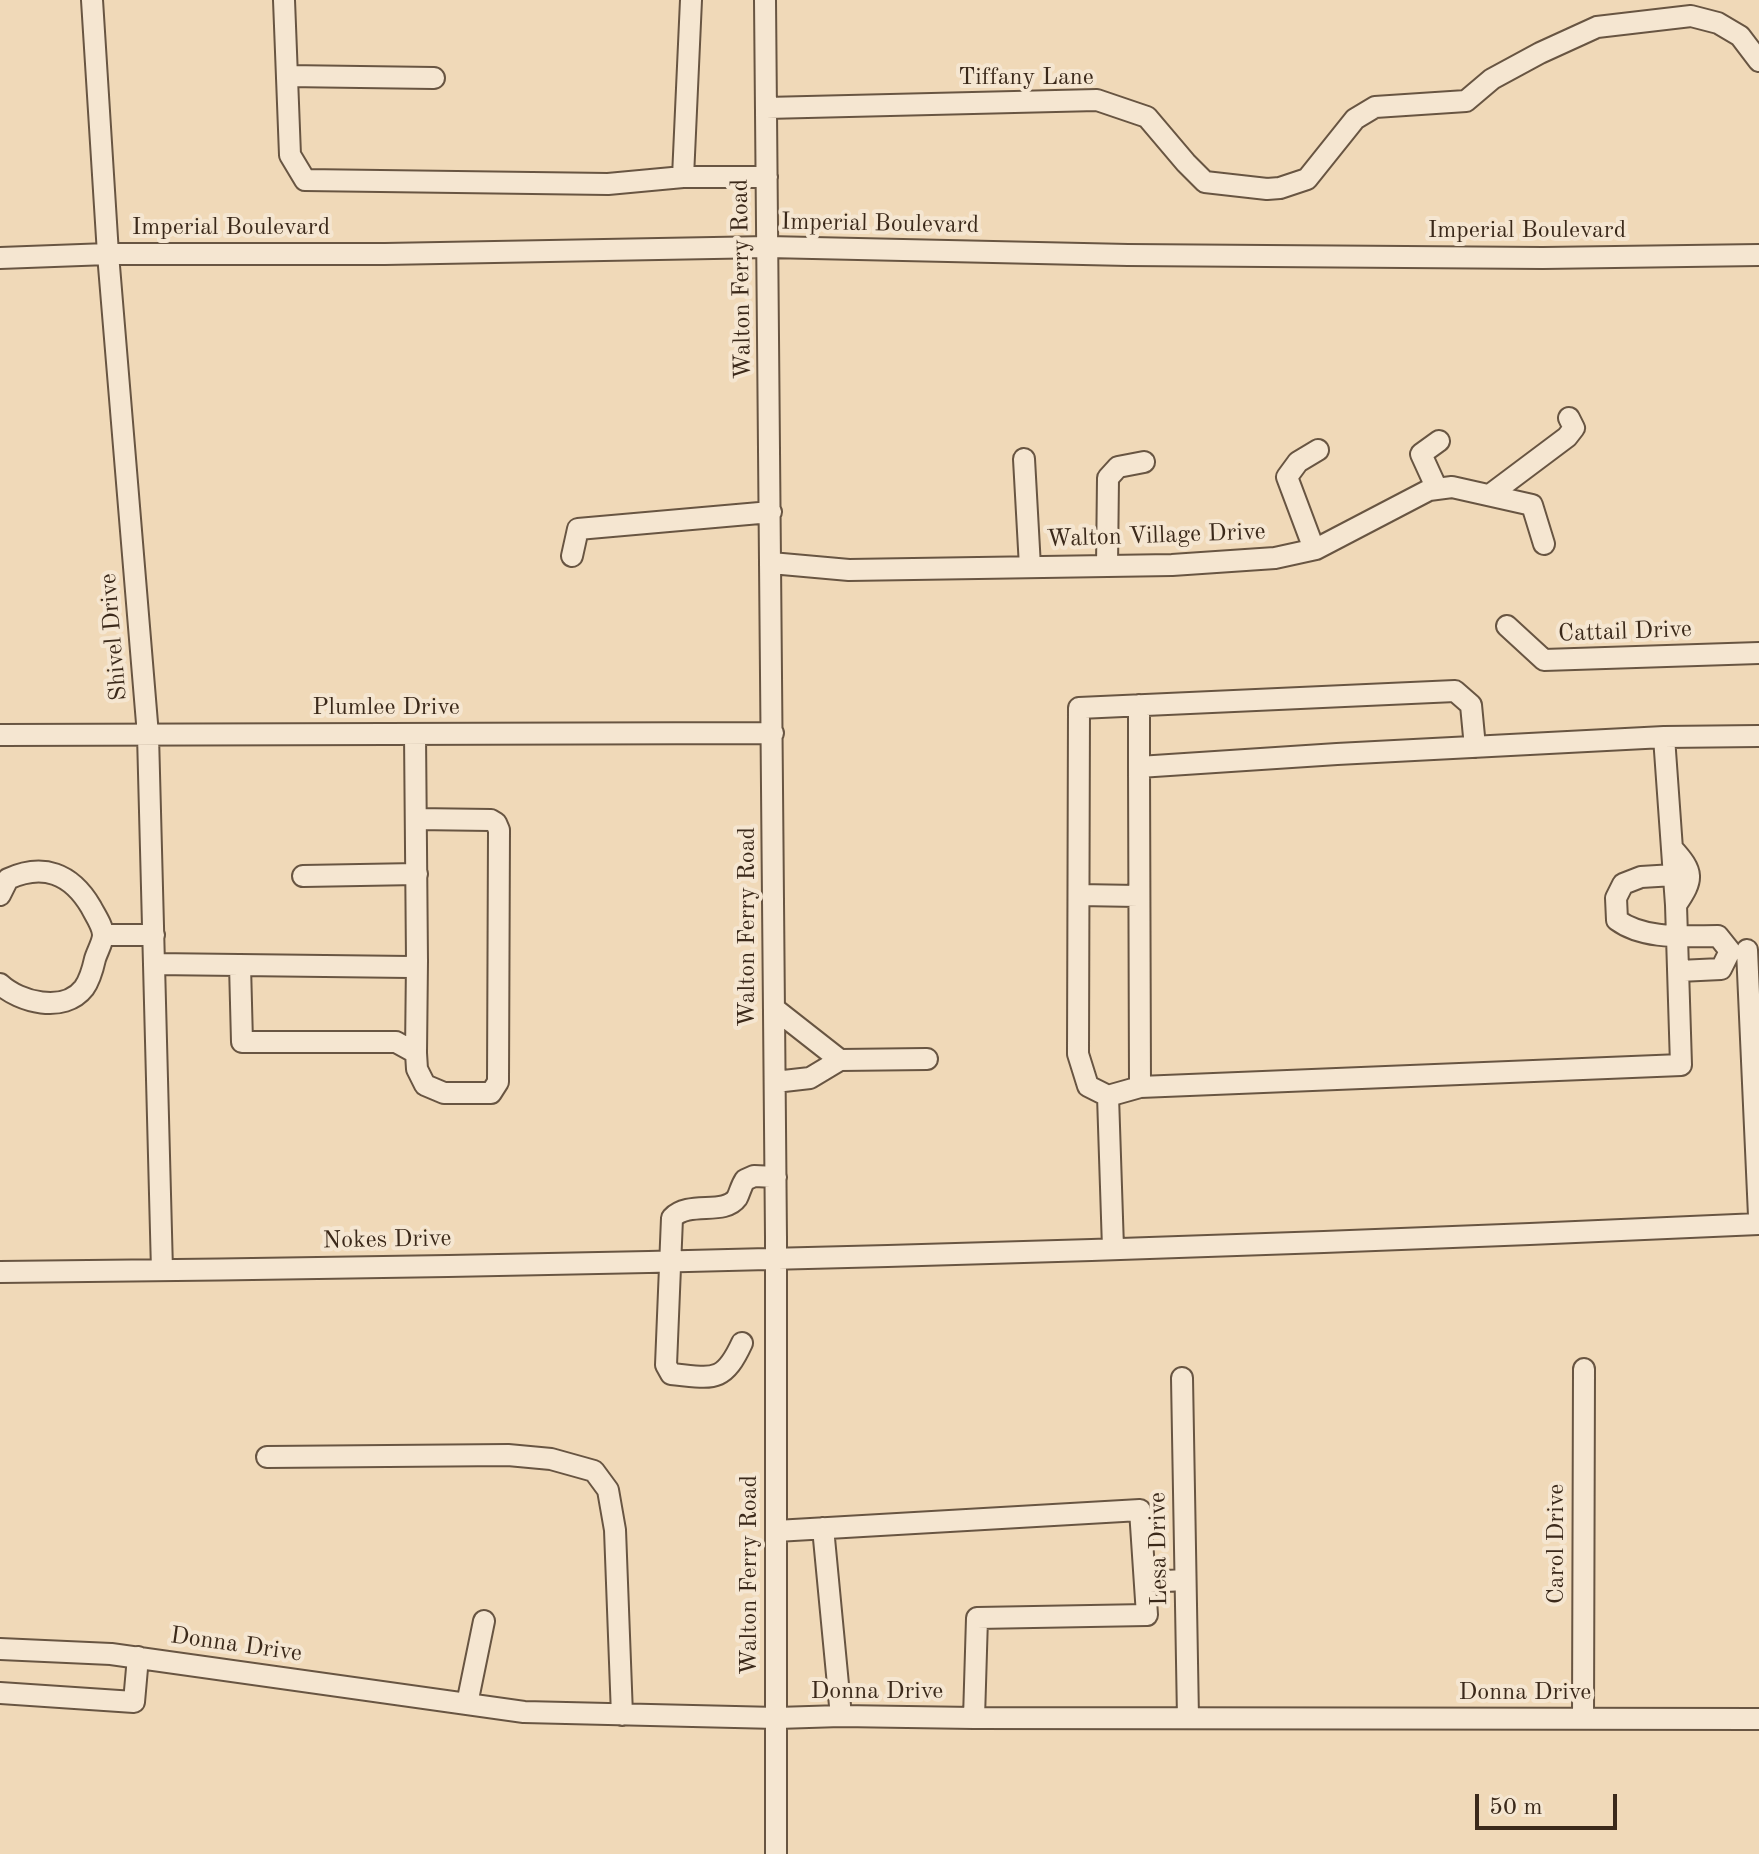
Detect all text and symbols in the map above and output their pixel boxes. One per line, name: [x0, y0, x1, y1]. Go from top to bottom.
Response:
street label: Tiffany Lane: [958, 64, 1094, 92]
street label: Walton Ferry Road: [726, 179, 758, 379]
street label: Imperial Boulevard: [781, 208, 979, 240]
street label: Imperial Boulevard: [132, 214, 330, 242]
street label: Imperial Boulevard: [1428, 217, 1626, 245]
street label: Walton Village Drive: [1046, 518, 1266, 554]
street label: Shivel Drive: [94, 572, 134, 702]
street label: Cattail Drive: [1558, 615, 1692, 649]
street label: Plumlee Drive: [312, 694, 460, 722]
street label: Walton Ferry Road: [734, 827, 762, 1027]
street label: Nokes Drive: [322, 1224, 452, 1256]
street label: Walton Ferry Road: [736, 1475, 764, 1675]
street label: Carol Drive: [1543, 1484, 1571, 1604]
street label: Lesa Drive: [1144, 1492, 1174, 1606]
street label: Donna Drive: [168, 1622, 304, 1668]
street label: Donna Drive: [811, 1678, 943, 1706]
street label: Donna Drive: [1459, 1679, 1591, 1707]
scale bar: [1479, 1778, 1621, 1828]
text: 50 m: [1489, 1796, 1543, 1820]

